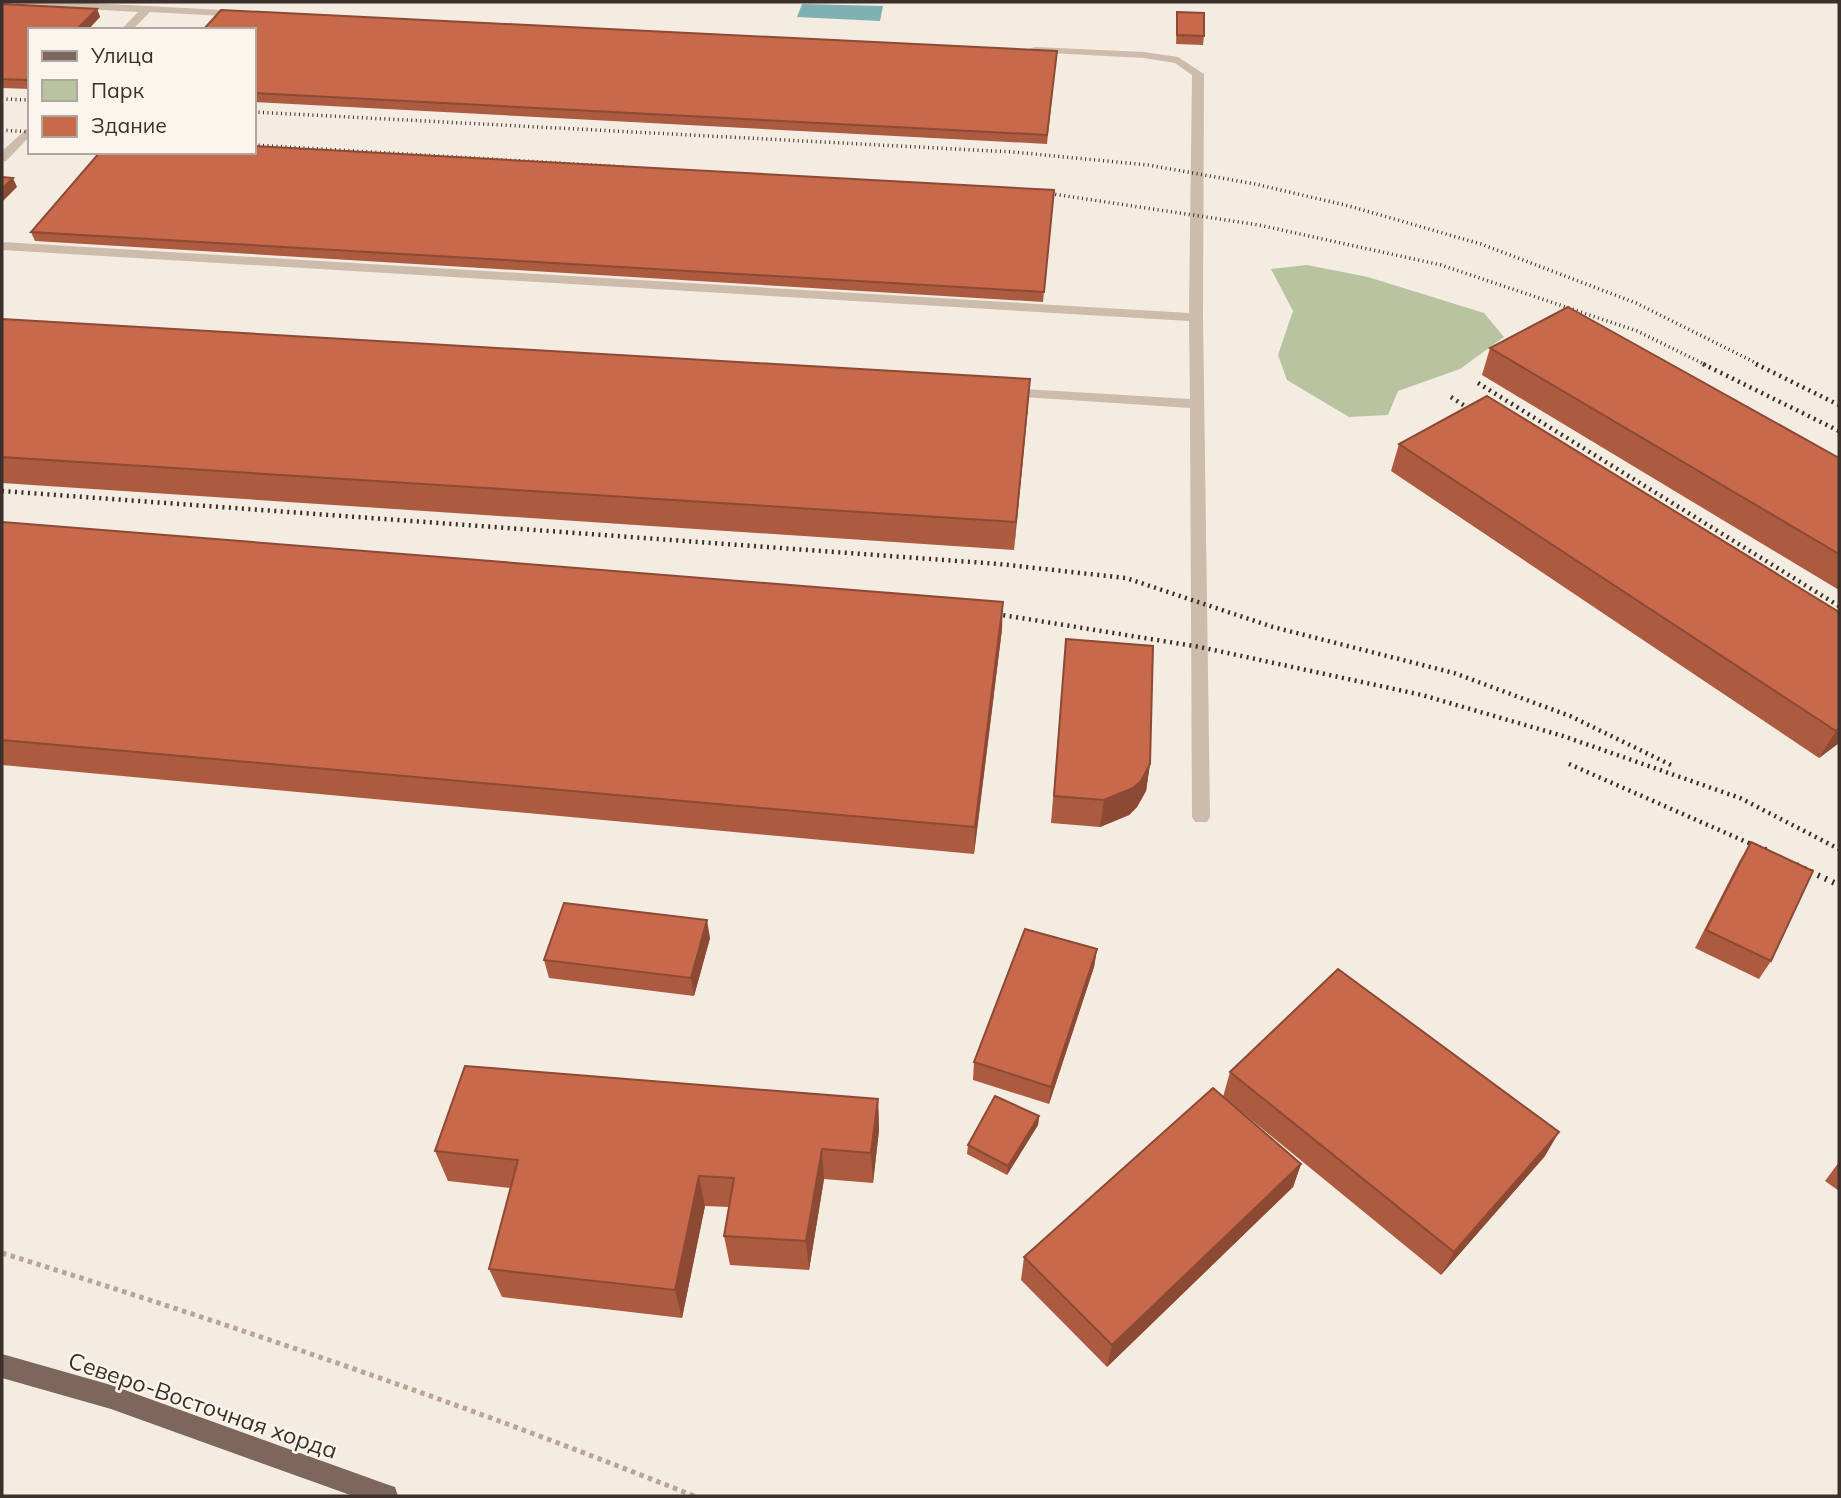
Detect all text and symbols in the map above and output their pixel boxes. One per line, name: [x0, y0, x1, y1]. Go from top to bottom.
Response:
legend: [28, 28, 256, 154]
text: Улица: [90, 42, 154, 68]
text: Парк: [91, 77, 145, 103]
text: Здание: [91, 112, 167, 138]
street label: Северо-Восточная хорда: [65, 1345, 341, 1465]

